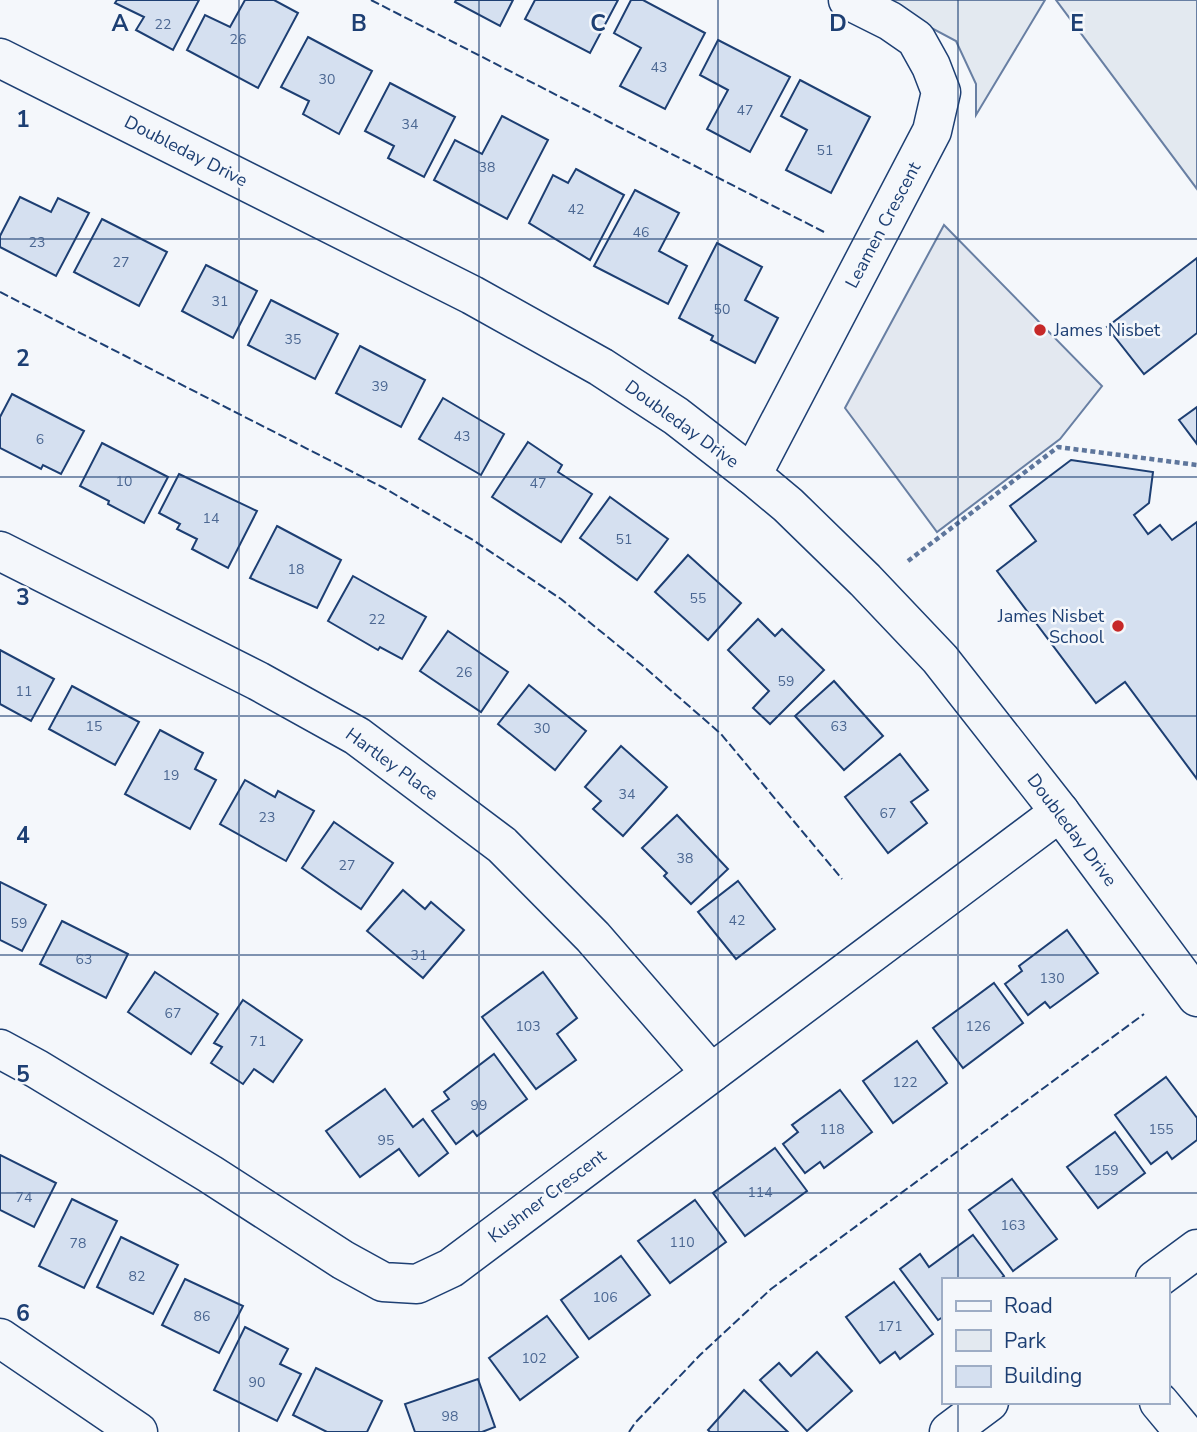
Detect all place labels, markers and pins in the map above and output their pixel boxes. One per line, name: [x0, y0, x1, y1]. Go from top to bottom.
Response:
place label: James Nisbet: [1053, 318, 1161, 342]
marker: James Nisbet: [1032, 322, 1048, 338]
place label: James Nisbet School: [997, 604, 1105, 649]
marker: James Nisbet School: [1110, 618, 1126, 634]

